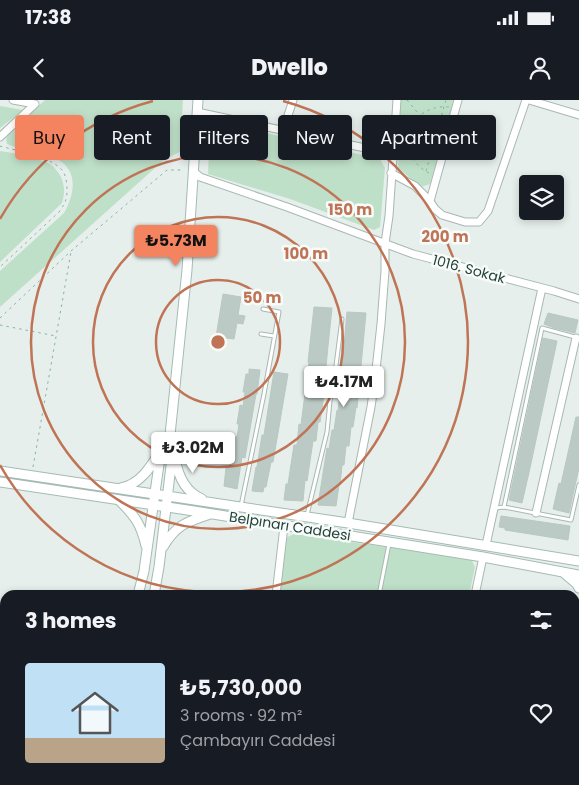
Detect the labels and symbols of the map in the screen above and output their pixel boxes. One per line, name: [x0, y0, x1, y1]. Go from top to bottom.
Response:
text: 150 m: [328, 199, 372, 220]
pin: ₺5.73M: [135, 224, 217, 267]
text: 200 m: [421, 226, 469, 247]
text: 100 m: [284, 243, 328, 264]
street label: 1016. Sokak: [430, 250, 508, 288]
text: 50 m: [243, 287, 281, 308]
centre of rings: [209, 333, 227, 351]
pin: ₺4.17M: [303, 366, 385, 408]
pin: ₺3.02M: [152, 432, 234, 474]
street label: Belpınarı Caddesi: [228, 506, 352, 546]

